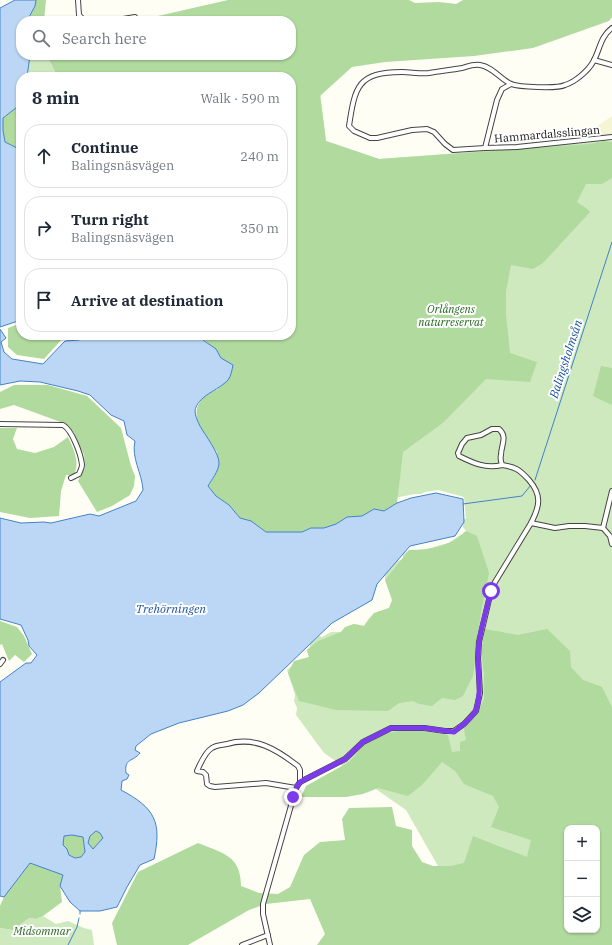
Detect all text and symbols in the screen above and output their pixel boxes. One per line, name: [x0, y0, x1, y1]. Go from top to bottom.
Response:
search box: [16, 16, 296, 60]
icon: search: [30, 27, 52, 49]
text: Search here: [62, 29, 147, 48]
text: 8 min: [32, 87, 80, 109]
text: Walk · 590 m: [201, 90, 280, 107]
street label: Hammardalsslingan: [494, 122, 600, 146]
text: Continue: [71, 138, 138, 157]
icon: ahead: [33, 145, 55, 167]
text: 240 m: [240, 148, 279, 165]
text: Balingsnäsvägen: [71, 157, 174, 174]
text: Turn right: [71, 210, 149, 229]
icon: right: [33, 217, 55, 239]
text: 350 m: [240, 220, 279, 237]
text: Balingsnäsvägen: [71, 229, 174, 246]
icon: arrive: [33, 289, 55, 311]
text: Arrive at destination: [71, 291, 223, 310]
park label: Orlångens naturreservat: [418, 302, 485, 329]
water label: Balingsholmsån: [545, 318, 585, 401]
route start: [482, 582, 500, 600]
water label: Trehörningen: [136, 601, 206, 616]
route end: [284, 788, 302, 806]
map controls: [564, 825, 600, 933]
button: +: [564, 825, 600, 861]
button: −: [564, 861, 600, 897]
button: layers: [564, 897, 600, 933]
park label: Midsommar: [13, 924, 72, 938]

